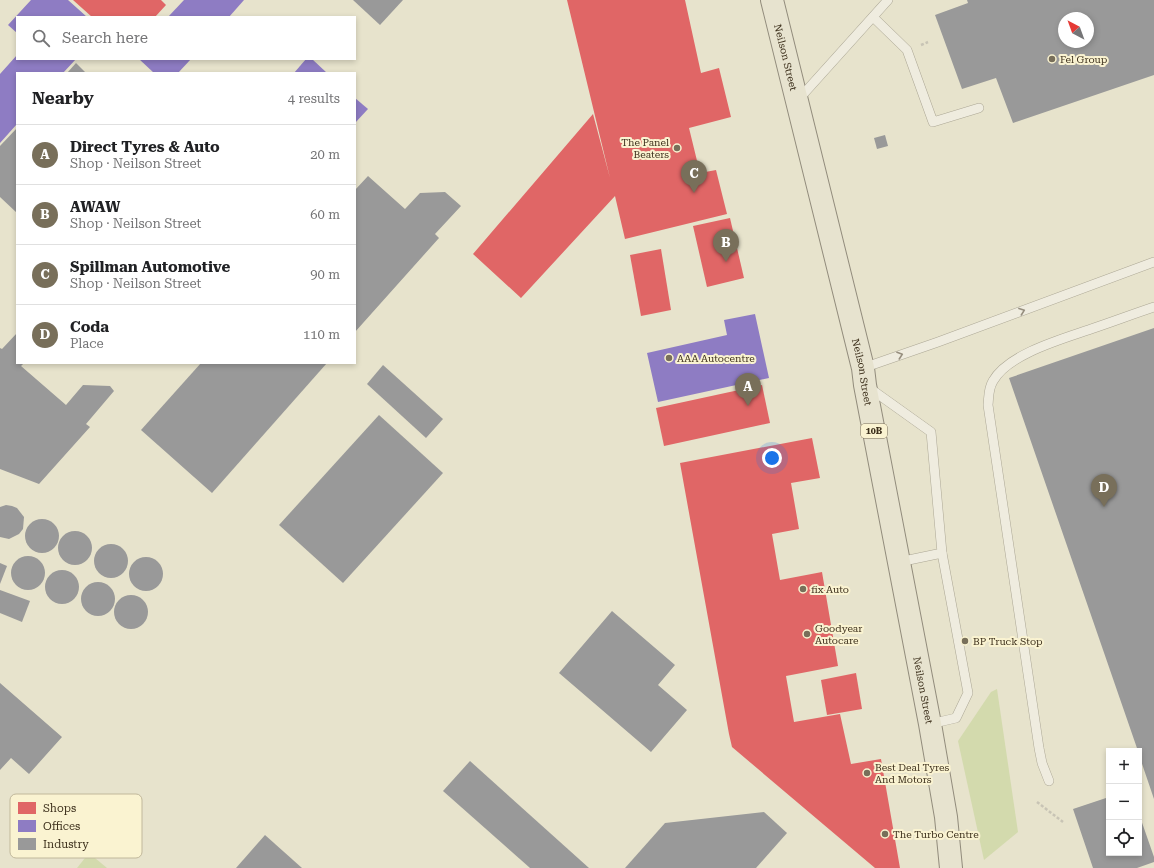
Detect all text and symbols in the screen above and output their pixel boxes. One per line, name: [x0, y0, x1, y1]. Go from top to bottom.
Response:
north arrow: [1058, 12, 1094, 48]
search box: [16, 16, 356, 60]
street label: Neilson Street: [773, 23, 800, 92]
icon: search: [30, 27, 52, 49]
text: Search here: [62, 29, 148, 47]
marker: Fel Group: [1047, 54, 1057, 64]
place label: Fel Group: [1060, 54, 1108, 65]
text: Nearby: [32, 88, 94, 108]
text: 4 results: [288, 91, 340, 106]
place label: The Panel Beaters: [621, 137, 669, 160]
text: Direct Tyres & Auto: [70, 138, 220, 156]
marker: The Panel Beaters: [672, 143, 682, 153]
text: A: [40, 147, 50, 162]
text: 20 m: [310, 147, 340, 162]
text: Shop · Neilson Street: [70, 156, 201, 171]
pin: C: [681, 160, 707, 193]
text: AWAW: [70, 198, 120, 216]
text: B: [40, 207, 50, 222]
text: 60 m: [310, 207, 340, 222]
text: Shop · Neilson Street: [70, 216, 201, 231]
pin: B: [713, 229, 739, 262]
text: Spillman Automotive: [70, 258, 230, 276]
text: C: [40, 267, 50, 282]
text: 90 m: [310, 267, 340, 282]
text: Shop · Neilson Street: [70, 276, 201, 291]
one-way arrow: [1018, 307, 1025, 316]
text: Coda: [70, 318, 109, 336]
text: D: [40, 327, 50, 342]
text: 110 m: [303, 327, 340, 342]
text: Place: [70, 336, 104, 351]
street label: Neilson Street: [850, 337, 874, 407]
one-way arrow: [896, 351, 903, 360]
marker: AAA Autocentre: [664, 353, 674, 363]
place label: AAA Autocentre: [677, 353, 755, 364]
pin: A: [735, 373, 761, 406]
road number: 10B: [861, 424, 887, 438]
your location: [762, 448, 782, 468]
pin: D: [1091, 474, 1117, 507]
marker: fix Auto: [798, 584, 808, 594]
place label: fix Auto: [811, 584, 849, 595]
place label: Goodyear Autocare: [815, 623, 862, 646]
marker: Goodyear Autocare: [802, 629, 812, 639]
marker: BP Truck Stop: [960, 636, 970, 646]
place label: BP Truck Stop: [973, 636, 1043, 647]
street label: Neilson Street: [912, 656, 935, 725]
map controls: [1106, 748, 1142, 856]
button: +: [1106, 748, 1142, 784]
place label: Best Deal Tyres And Motors: [875, 762, 950, 785]
marker: Best Deal Tyres And Motors: [862, 768, 872, 778]
button: −: [1106, 784, 1142, 820]
legend: [10, 794, 142, 858]
text: Shops: [43, 802, 76, 815]
text: Offices: [43, 820, 80, 833]
button: locate: [1106, 820, 1142, 856]
marker: The Turbo Centre: [880, 829, 890, 839]
place label: The Turbo Centre: [893, 829, 979, 840]
text: Industry: [43, 838, 89, 851]

